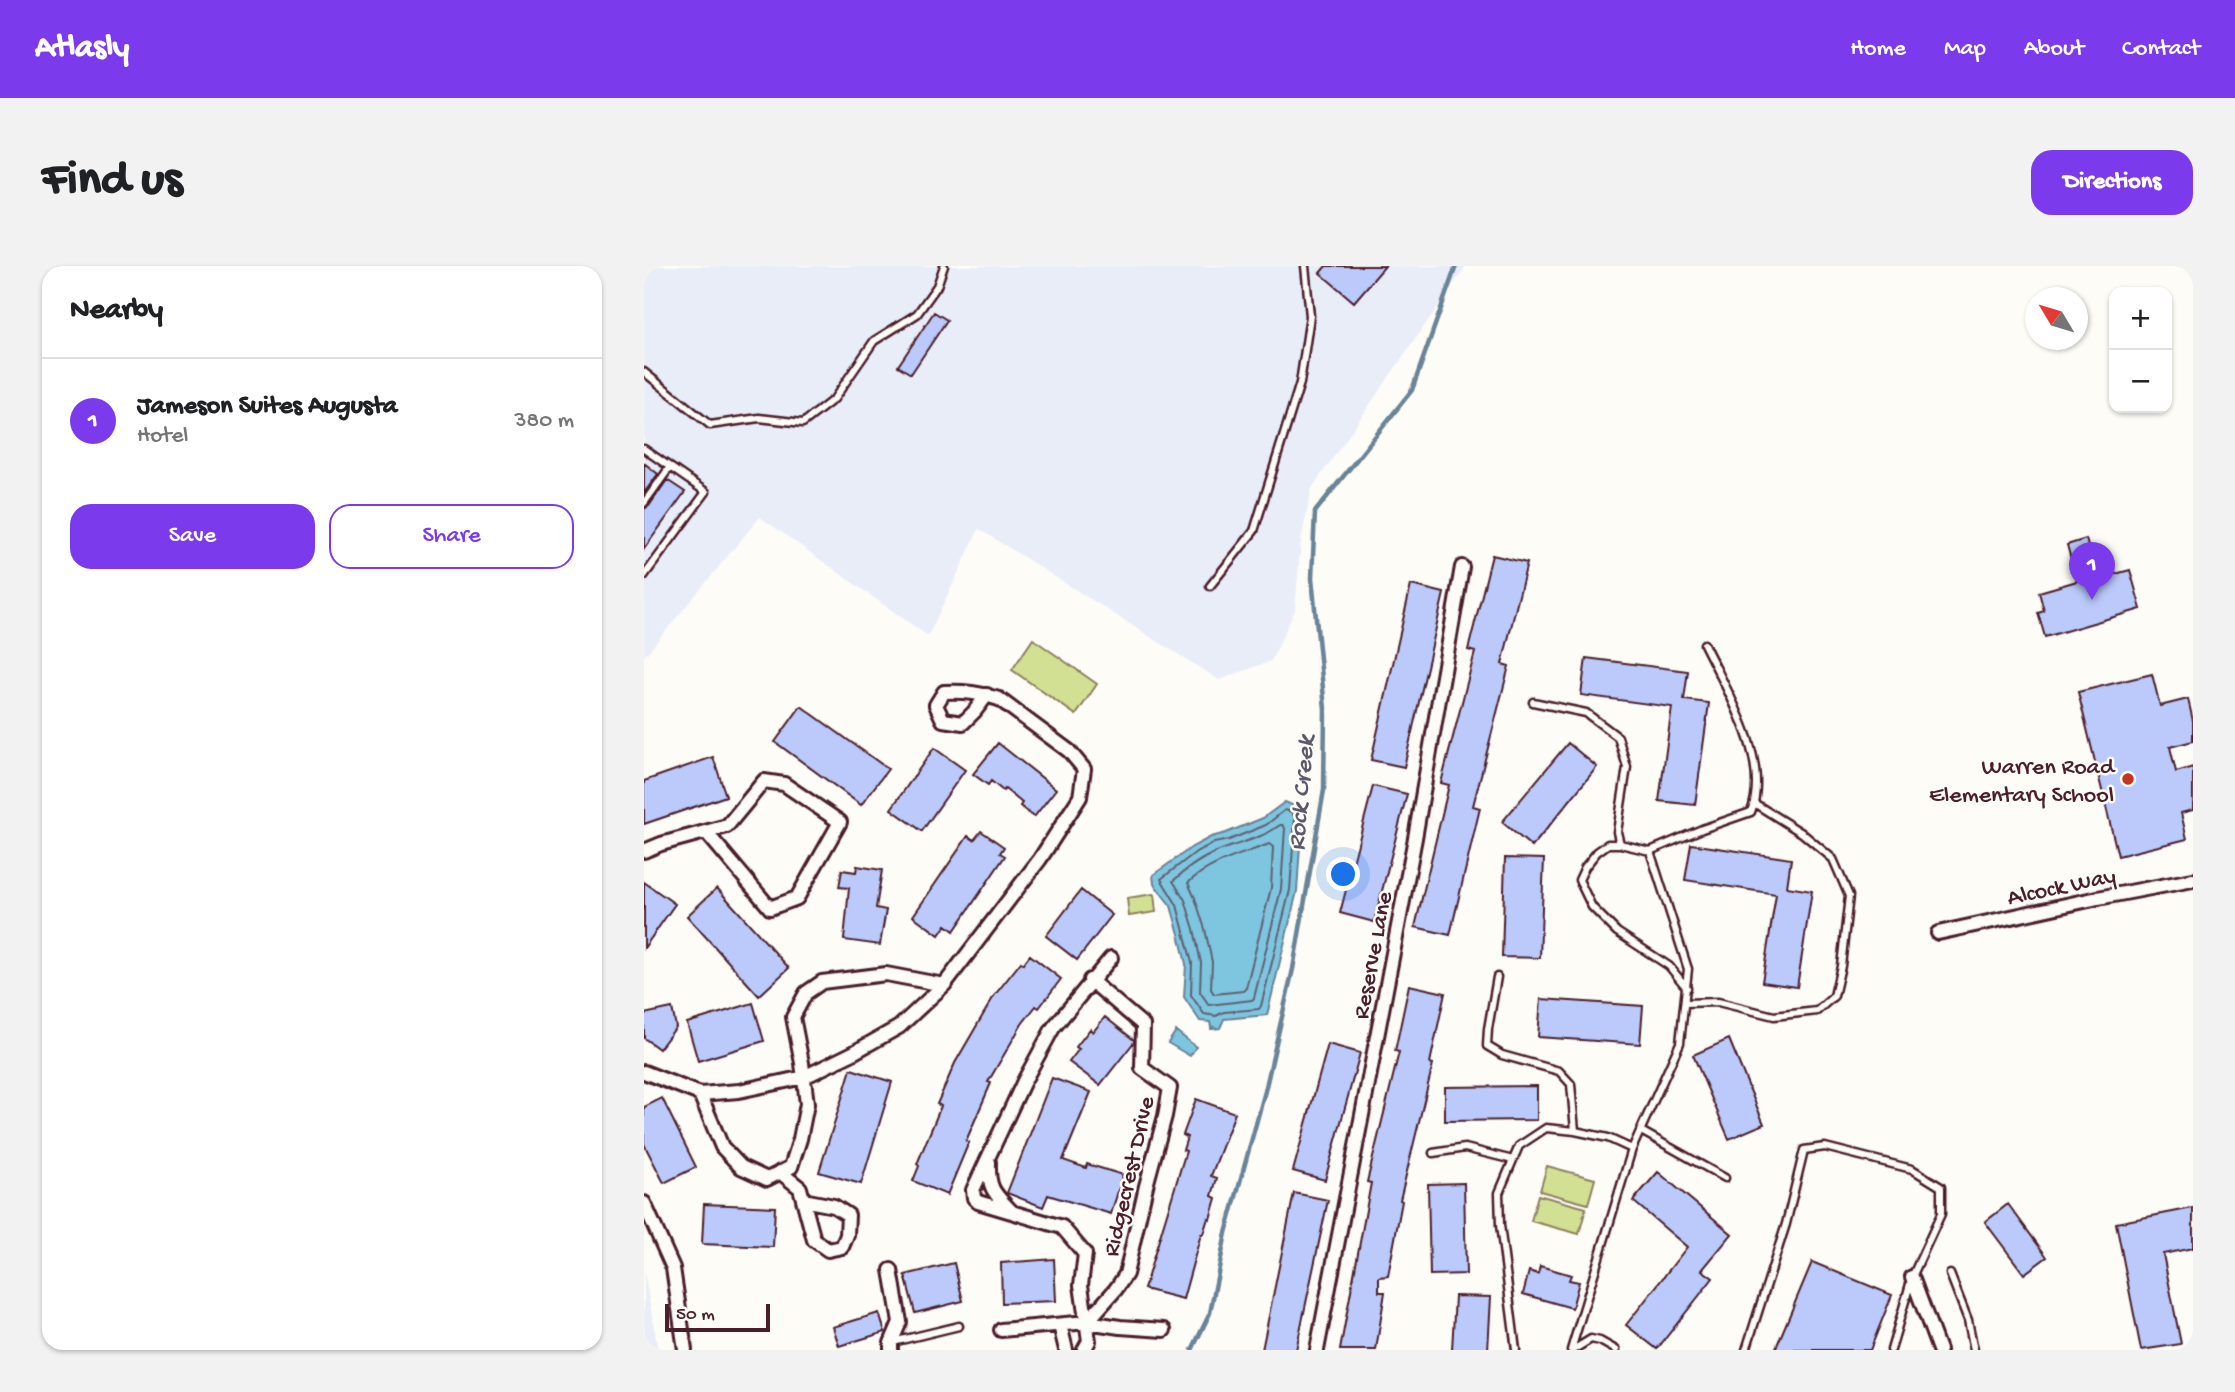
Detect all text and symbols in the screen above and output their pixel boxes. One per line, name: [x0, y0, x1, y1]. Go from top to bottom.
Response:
text: Atlasly: [35, 30, 129, 68]
text: Home: [1850, 35, 1906, 64]
text: Map: [1944, 35, 1986, 64]
text: About: [2024, 35, 2084, 64]
text: Contact: [2122, 35, 2200, 64]
button: Directions: [2031, 150, 2193, 215]
text: Find us: [42, 153, 182, 211]
north arrow: [2025, 287, 2088, 350]
map controls: [2109, 287, 2172, 413]
button: +: [2109, 287, 2172, 350]
text: Nearby: [70, 294, 163, 329]
button: −: [2109, 350, 2172, 413]
text: Jameson Suites Augusta: [137, 392, 397, 423]
text: 1: [88, 408, 98, 435]
text: 380 m: [515, 408, 574, 435]
text: Hotel: [137, 423, 188, 450]
button: Save: [70, 504, 315, 569]
button: Share: [329, 504, 574, 569]
pin: 1: [2069, 542, 2115, 600]
water label: Rock Creek: [1283, 732, 1324, 852]
place label: Warren Road Elementary School: [1929, 754, 2116, 811]
marker: Warren Road Elementary School: [2120, 771, 2136, 787]
your location: [1326, 857, 1360, 891]
street label: Alcock Way: [2005, 863, 2119, 914]
street label: Reserve Lane: [1348, 889, 1401, 1022]
street label: Ridgecrest Drive: [1098, 1093, 1163, 1260]
scale bar: [665, 1301, 770, 1333]
text: 50 m: [676, 1304, 715, 1327]

